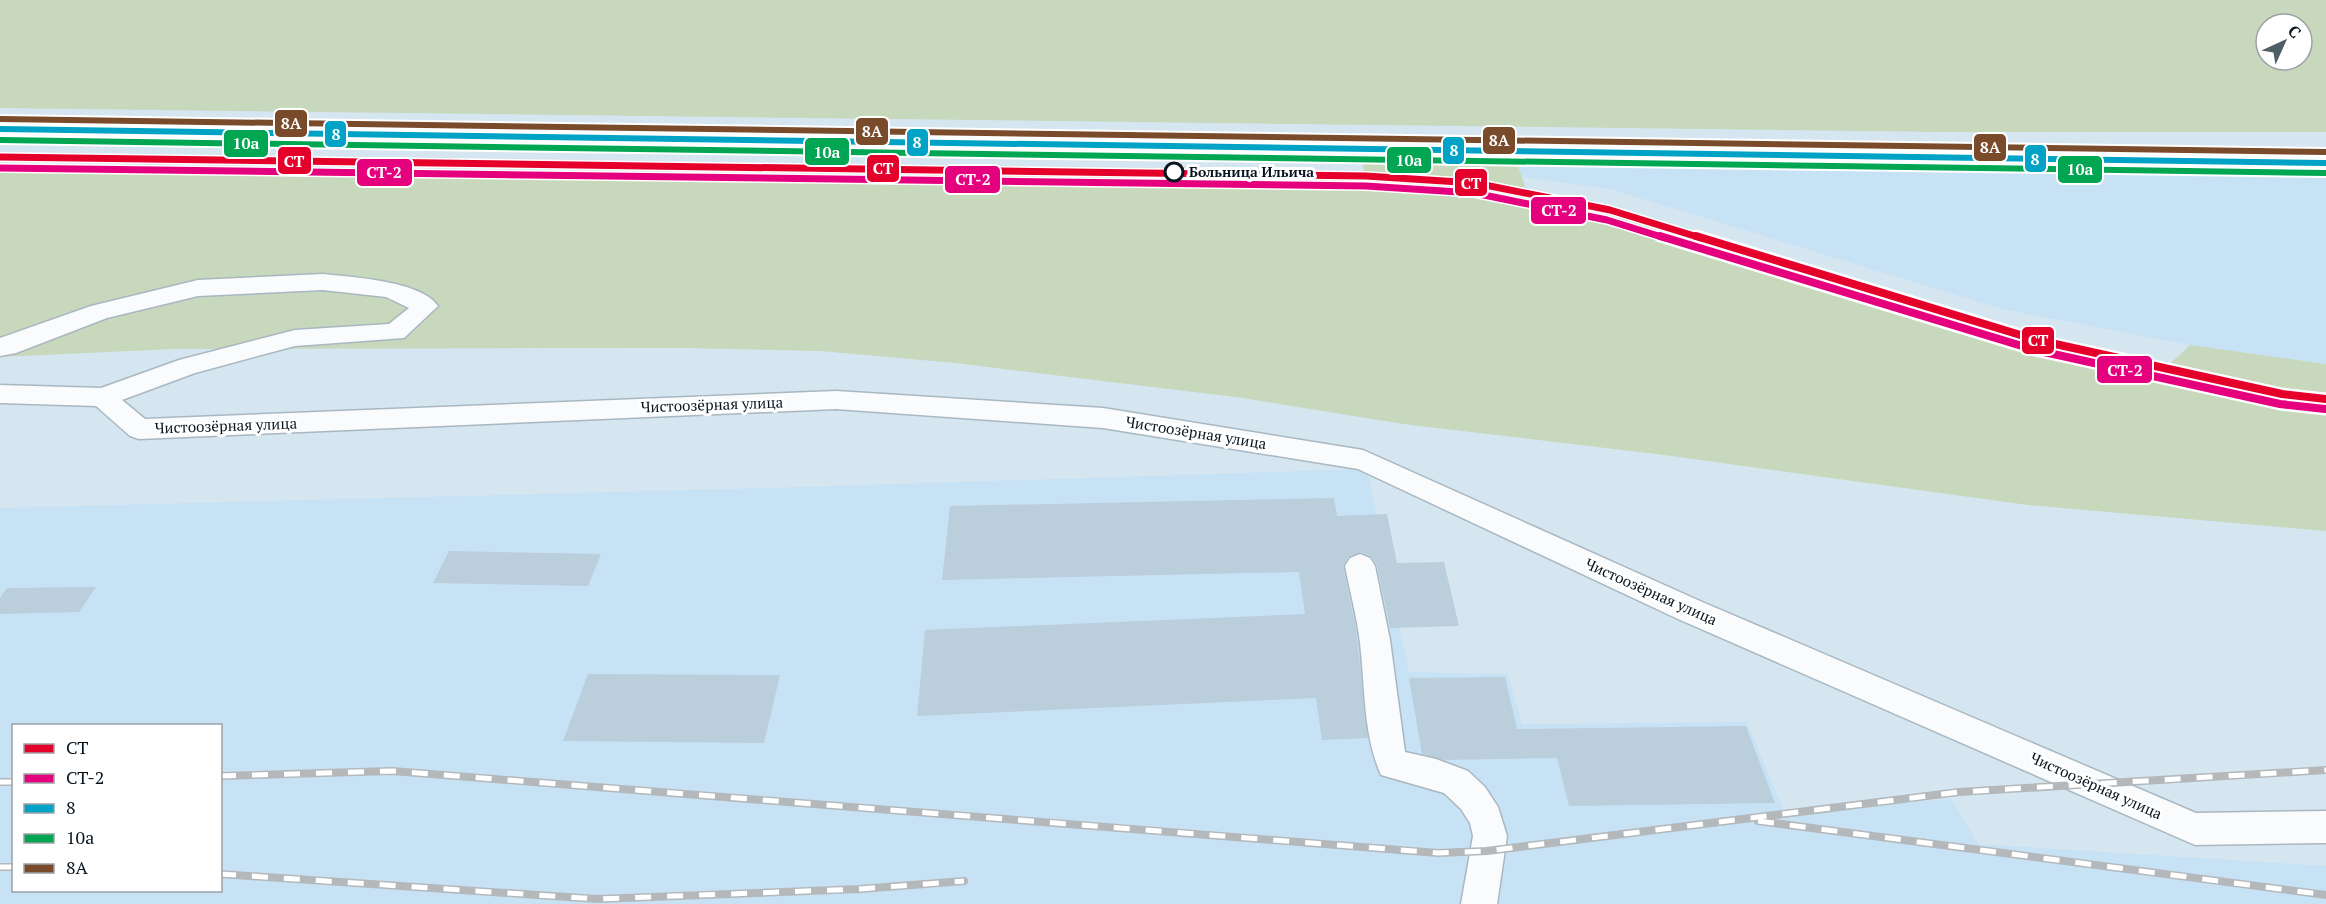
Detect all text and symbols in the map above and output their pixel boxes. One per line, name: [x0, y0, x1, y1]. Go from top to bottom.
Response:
north arrow: [2254, 12, 2314, 72]
text: С: [2283, 20, 2306, 43]
line badge: 8А: [274, 109, 308, 138]
text: 8А: [281, 112, 302, 134]
line badge: 8А: [855, 117, 889, 146]
line badge: 8: [324, 120, 347, 148]
text: 8А: [862, 120, 883, 142]
text: 8: [331, 123, 341, 145]
line badge: 8А: [1482, 126, 1516, 155]
line badge: 8: [906, 128, 929, 157]
line badge: 10а: [223, 129, 269, 158]
text: 8А: [1489, 129, 1510, 151]
text: 8: [912, 131, 922, 153]
text: 10а: [233, 132, 260, 154]
line badge: 8А: [1973, 133, 2007, 162]
line badge: 8: [1442, 136, 1465, 165]
text: 8А: [1980, 136, 2001, 158]
line badge: 10а: [804, 137, 850, 166]
text: 8: [1449, 139, 1459, 161]
text: 10а: [814, 141, 841, 163]
line badge: 8: [2024, 144, 2047, 173]
line badge: СТ: [277, 146, 312, 175]
line badge: 10а: [1386, 146, 1432, 174]
text: 8: [2030, 148, 2040, 170]
text: 10а: [1396, 149, 1423, 171]
text: СТ: [284, 150, 305, 172]
line badge: СТ: [866, 154, 900, 183]
line badge: 10а: [2057, 155, 2103, 184]
text: СТ: [873, 157, 894, 179]
line badge: СТ-2: [356, 158, 413, 187]
text: 10а: [2067, 158, 2094, 180]
text: СТ-2: [366, 161, 402, 183]
marker: Больница Ильича: [1164, 162, 1184, 182]
place label: Больница Ильича: [1189, 162, 1314, 181]
line badge: СТ-2: [944, 165, 1001, 194]
text: СТ-2: [955, 168, 991, 190]
line badge: СТ: [1454, 168, 1488, 197]
text: СТ: [1461, 172, 1482, 194]
line badge: СТ-2: [1530, 196, 1587, 225]
text: СТ-2: [1541, 199, 1577, 221]
line badge: СТ: [2021, 326, 2055, 355]
text: СТ: [2028, 329, 2049, 351]
line badge: СТ-2: [2096, 355, 2153, 384]
text: СТ-2: [2107, 359, 2143, 381]
street label: Чистоозёрная улица: [640, 392, 784, 416]
street label: Чистоозёрная улица: [1124, 411, 1268, 453]
street label: Чистоозёрная улица: [154, 413, 298, 437]
street label: Чистоозёрная улица: [1582, 553, 1721, 629]
legend: [12, 724, 222, 892]
text: СТ: [66, 735, 88, 759]
street label: Чистоозёрная улица: [2027, 747, 2166, 823]
text: СТ-2: [66, 765, 104, 789]
text: 8: [66, 795, 76, 819]
text: 10а: [66, 825, 94, 849]
text: 8А: [66, 855, 89, 879]

